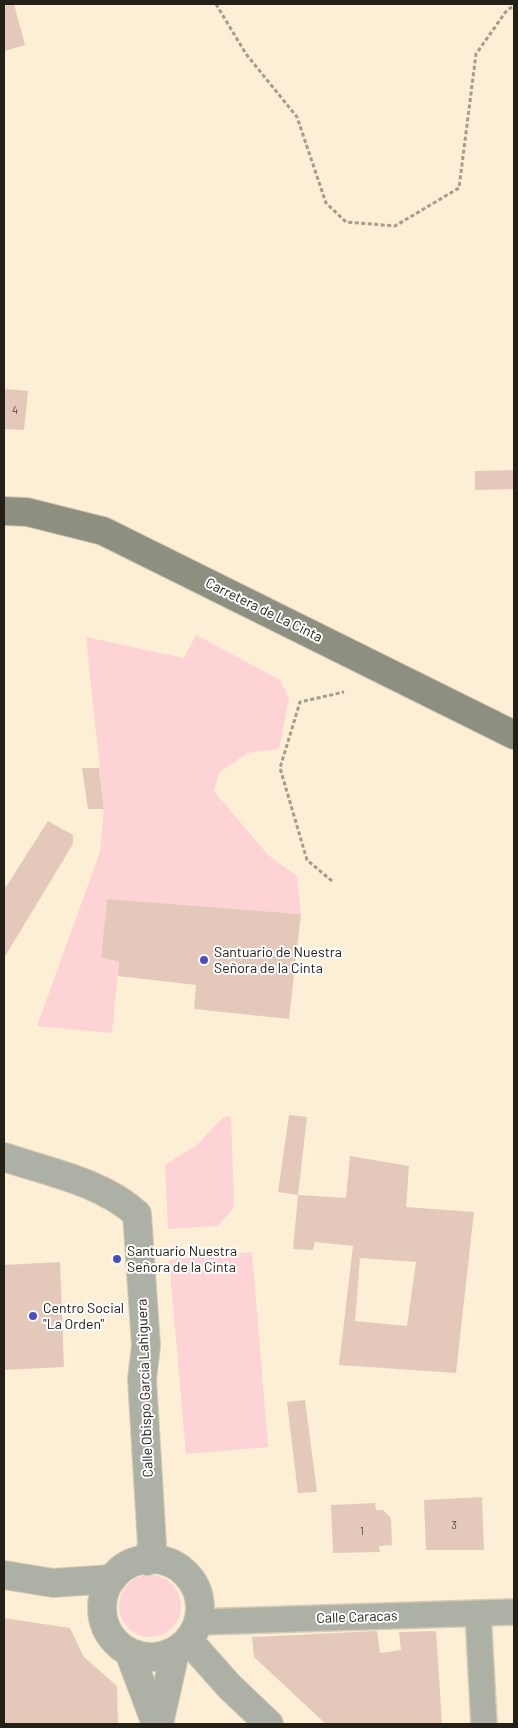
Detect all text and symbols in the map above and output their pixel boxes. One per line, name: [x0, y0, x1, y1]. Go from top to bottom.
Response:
house number: 4: [12, 403, 18, 417]
street label: Carretera de La Cinta: [203, 574, 325, 646]
place label: Santuario de Nuestra Señora de la Cinta: [214, 944, 342, 976]
marker: Santuario de Nuestra Señora de la Cinta: [198, 954, 210, 966]
place label: Santuario Nuestra Señora de la Cinta: [127, 1243, 237, 1276]
marker: Santuario Nuestra Señora de la Cinta: [111, 1253, 123, 1265]
street label: Calle Obispo García Lahiguera: [133, 1298, 157, 1478]
place label: Centro Social "La Orden": [43, 1300, 124, 1332]
marker: Centro Social "La Orden": [27, 1310, 39, 1322]
house number: 3: [451, 1518, 457, 1532]
house number: 1: [360, 1524, 364, 1538]
street label: Calle Caracas: [316, 1607, 398, 1627]

